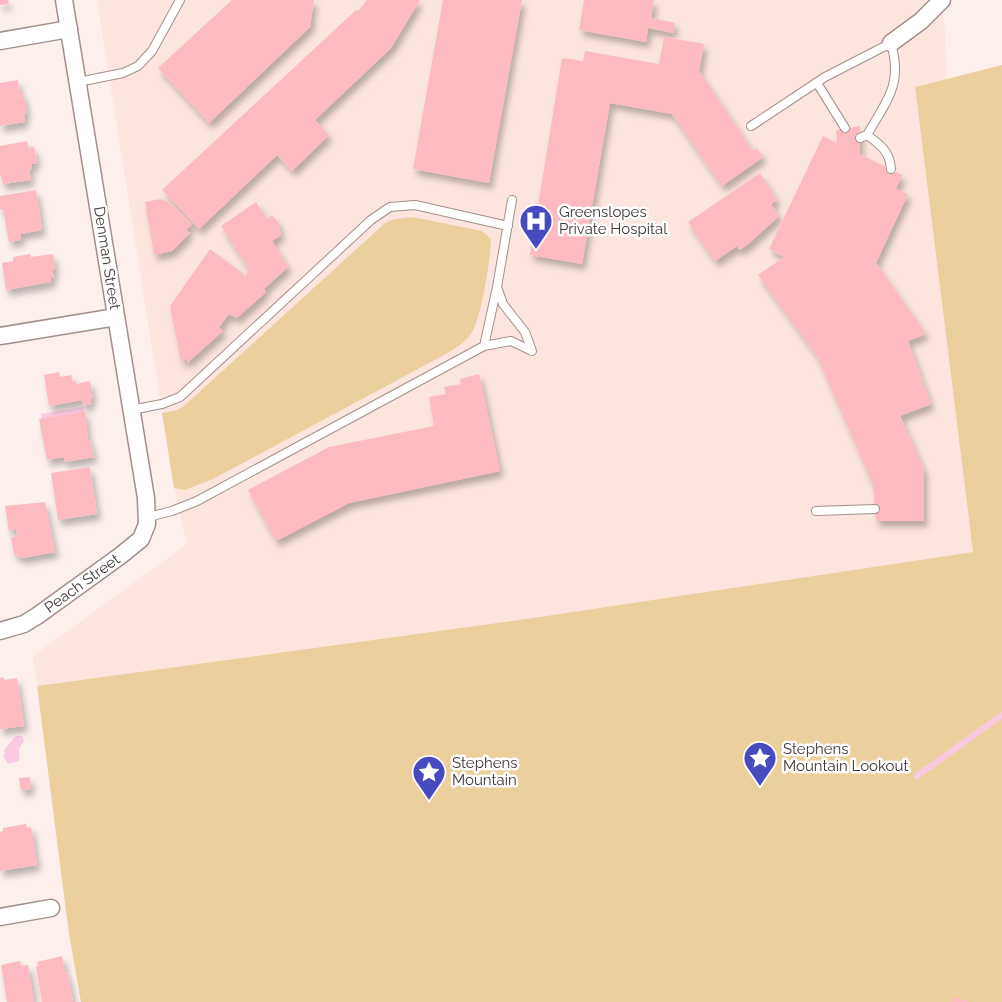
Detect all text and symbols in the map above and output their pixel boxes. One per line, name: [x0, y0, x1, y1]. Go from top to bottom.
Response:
hospital icon: Greenslopes Private Hospital: [518, 203, 554, 250]
place label: Greenslopes Private Hospital: [559, 203, 668, 238]
street label: Denman Street: [90, 205, 124, 311]
street label: Peach Street: [41, 550, 123, 617]
place icon: Stephens Mountain Lookout: [742, 740, 778, 787]
place label: Stephens Mountain Lookout: [783, 740, 908, 775]
place icon: Stephens Mountain: [411, 754, 447, 801]
place label: Stephens Mountain: [452, 754, 517, 789]

